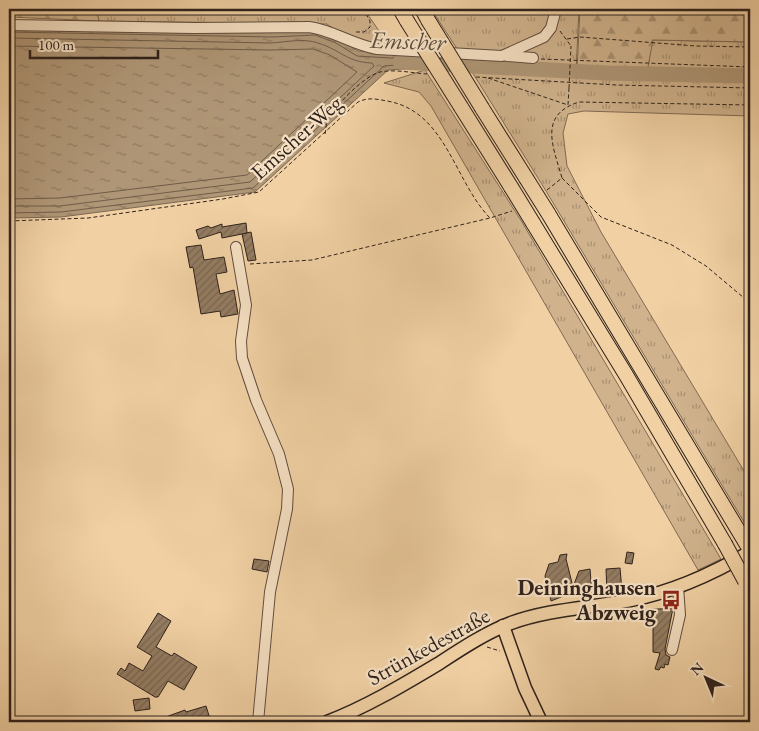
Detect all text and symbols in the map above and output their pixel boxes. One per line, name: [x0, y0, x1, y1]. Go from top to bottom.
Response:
water label: Emscher: [369, 24, 448, 57]
scale bar: [30, 28, 158, 60]
text: 100 m: [38, 35, 75, 54]
street label: Emscher-Weg: [244, 88, 349, 186]
place label: Deininghausen Abzweig: [517, 573, 657, 627]
bus stop icon: Deininghausen Abzweig: [660, 589, 682, 611]
street label: Strünkedestraße: [362, 601, 495, 692]
north arrow: [682, 654, 732, 704]
text: N: [687, 658, 708, 679]

